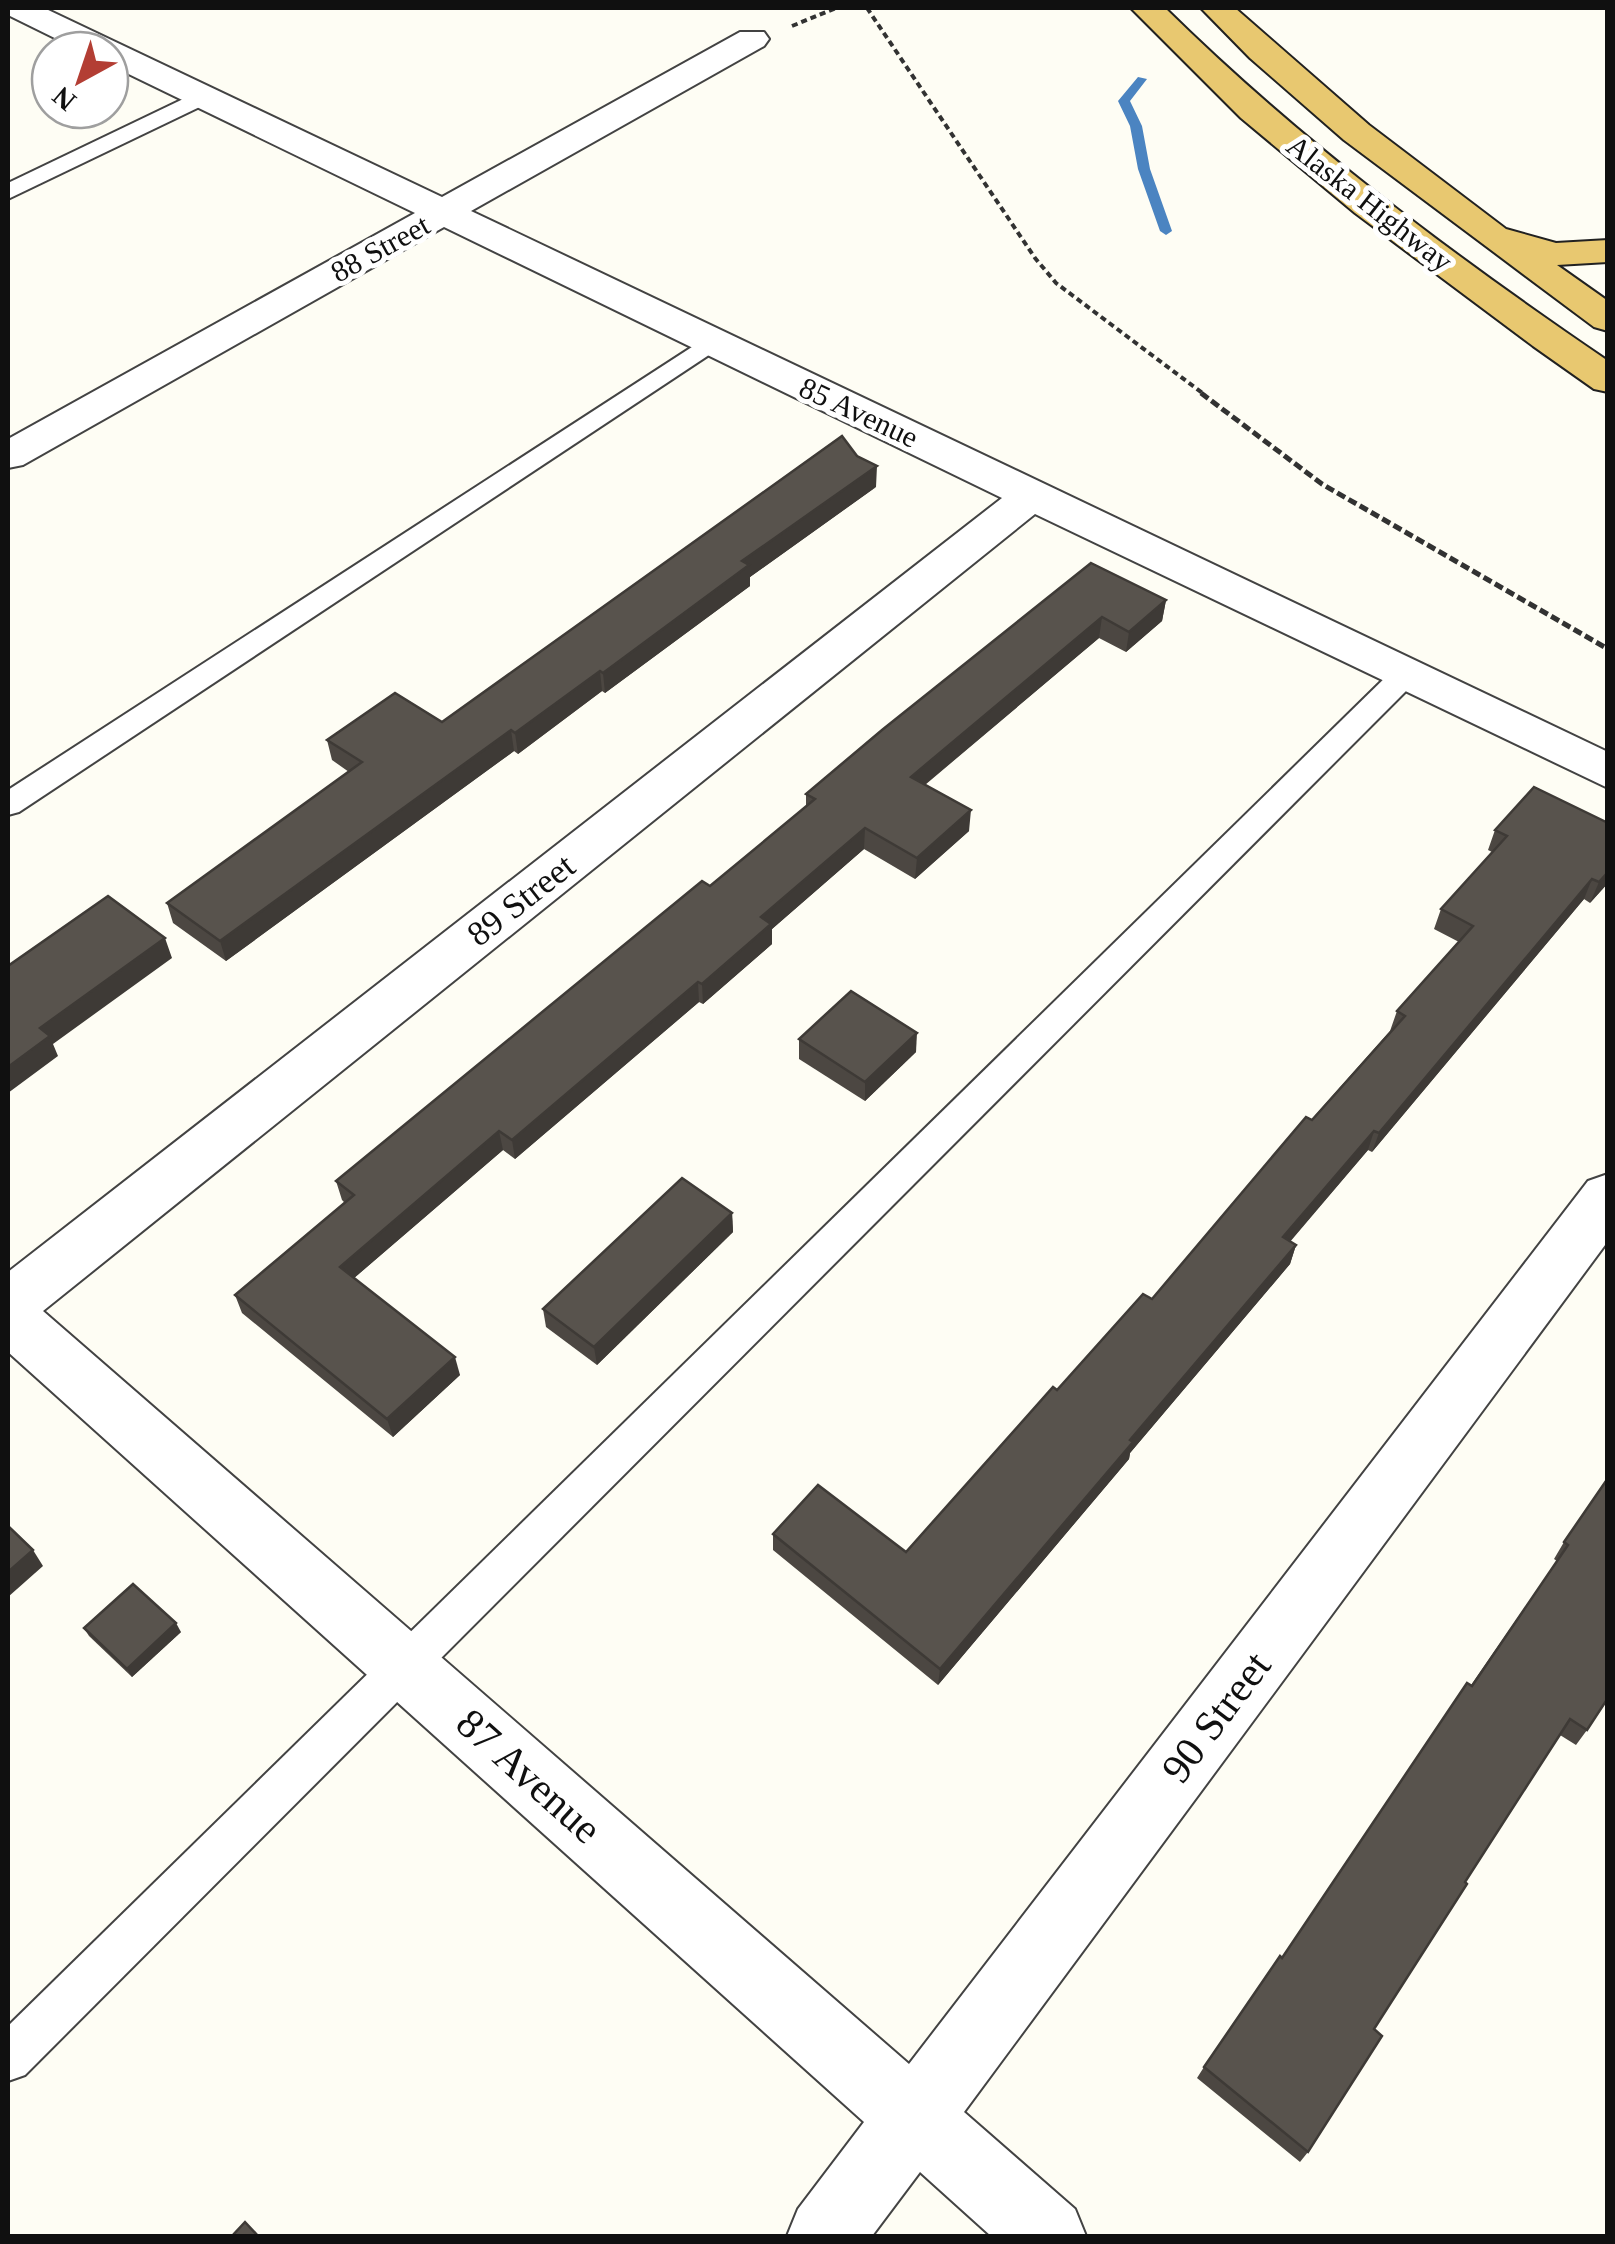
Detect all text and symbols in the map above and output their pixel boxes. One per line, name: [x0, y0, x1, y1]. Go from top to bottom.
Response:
north arrow: [30, 30, 130, 130]
text: N: [47, 80, 82, 117]
street label: Alaska Highway: [1281, 128, 1459, 278]
street label: 88 Street: [325, 207, 436, 288]
street label: 85 Avenue: [795, 370, 923, 454]
street label: 89 Street: [460, 846, 583, 954]
street label: 90 Street: [1152, 1643, 1280, 1791]
street label: 87 Avenue: [448, 1699, 610, 1853]

